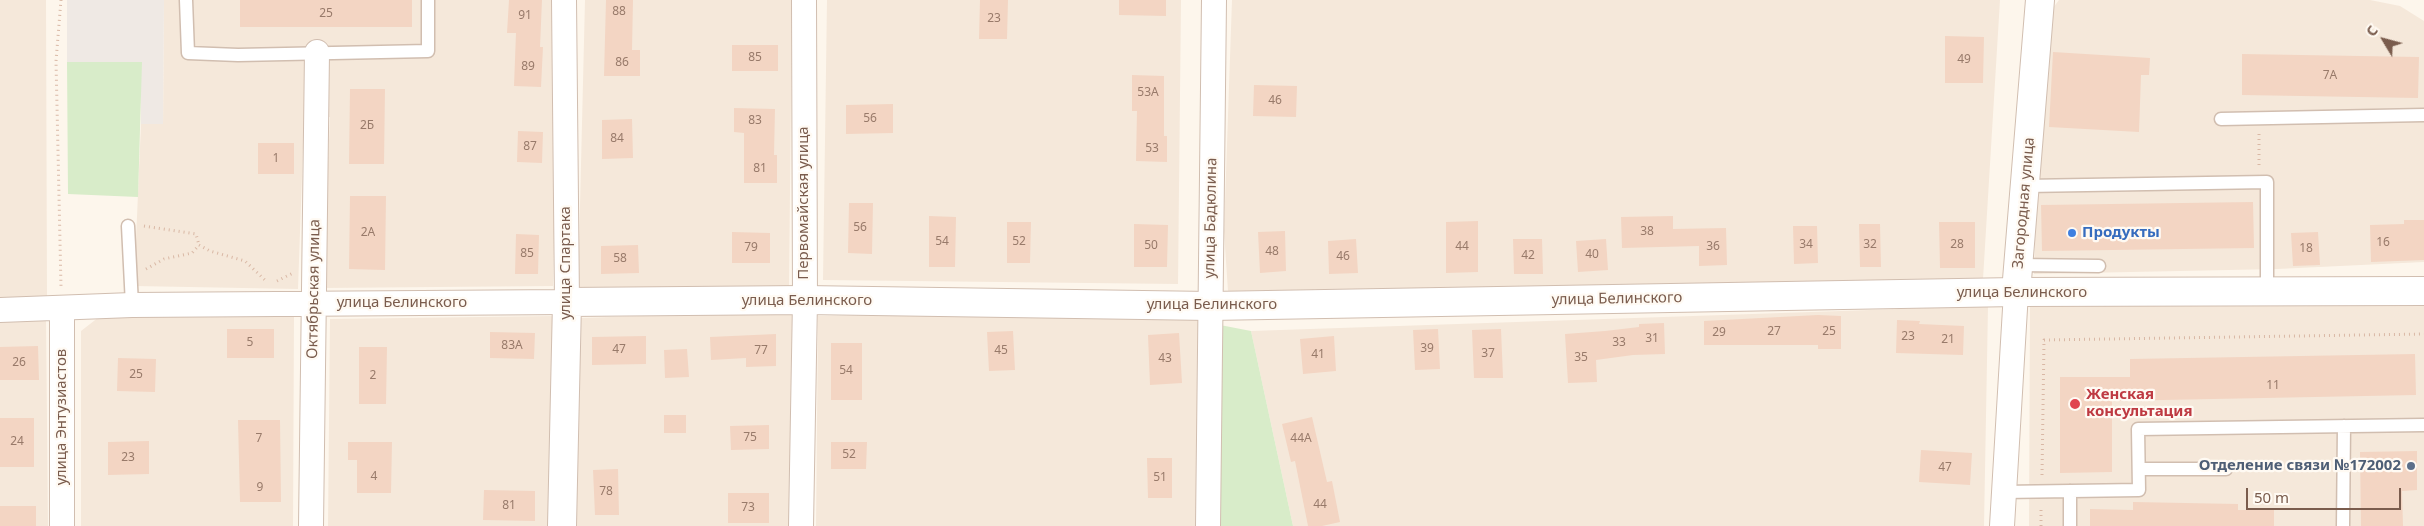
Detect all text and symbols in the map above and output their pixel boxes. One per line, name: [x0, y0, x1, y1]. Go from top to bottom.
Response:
house number: 88: [612, 5, 626, 19]
house number: 25: [319, 7, 333, 21]
house number: 91: [518, 9, 532, 23]
house number: 23: [987, 12, 1001, 26]
north arrow: [2359, 15, 2409, 65]
text: С: [2361, 21, 2382, 40]
house number: 85: [748, 51, 762, 65]
house number: 49: [1957, 53, 1971, 67]
house number: 86: [615, 56, 629, 70]
house number: 89: [521, 60, 535, 74]
house number: 7А: [2323, 69, 2337, 83]
house number: 53А: [1137, 86, 1159, 100]
house number: 46: [1268, 94, 1282, 108]
house number: 56: [863, 112, 877, 126]
house number: 83: [748, 114, 762, 128]
house number: 2Б: [360, 119, 374, 133]
street label: Первомайская улица: [795, 126, 813, 280]
house number: 84: [610, 132, 624, 146]
street label: Загородная улица: [2009, 136, 2039, 270]
house number: 87: [523, 140, 537, 154]
house number: 53: [1145, 142, 1159, 156]
house number: 1: [273, 152, 279, 166]
street label: улица Бадюлина: [1201, 157, 1221, 279]
house number: 81: [753, 162, 767, 176]
street label: улица Спартака: [557, 206, 575, 320]
street label: Октябрьская улица: [304, 219, 324, 359]
house number: 56: [853, 221, 867, 235]
place label: Продукты: [2082, 224, 2160, 242]
house number: 38: [1640, 225, 1654, 239]
house number: 2А: [361, 226, 375, 240]
marker: Продукты: [2066, 227, 2078, 239]
house number: 54: [935, 235, 949, 249]
house number: 52: [1012, 235, 1026, 249]
house number: 16: [2376, 236, 2390, 250]
house number: 34: [1799, 238, 1813, 252]
house number: 32: [1863, 238, 1877, 252]
house number: 28: [1950, 238, 1964, 252]
house number: 50: [1144, 239, 1158, 253]
house number: 44: [1455, 240, 1469, 254]
house number: 36: [1706, 240, 1720, 254]
house number: 79: [744, 241, 758, 255]
house number: 18: [2299, 242, 2313, 256]
house number: 48: [1265, 245, 1279, 259]
house number: 85: [520, 247, 534, 261]
house number: 40: [1585, 248, 1599, 262]
house number: 42: [1521, 249, 1535, 263]
house number: 46: [1336, 250, 1350, 264]
house number: 58: [613, 252, 627, 266]
street label: улица Белинского: [1957, 284, 2087, 302]
street label: улица Белинского: [1552, 289, 1682, 309]
street label: улица Белинского: [742, 292, 872, 310]
street label: улица Белинского: [337, 294, 467, 312]
street label: улица Белинского: [1147, 296, 1277, 314]
house number: 27: [1767, 325, 1781, 339]
house number: 25: [1822, 325, 1836, 339]
house number: 29: [1712, 326, 1726, 340]
house number: 23: [1901, 330, 1915, 344]
house number: 31: [1645, 332, 1659, 346]
house number: 21: [1941, 333, 1955, 347]
house number: 5: [247, 336, 253, 350]
house number: 33: [1612, 336, 1626, 350]
house number: 83А: [501, 339, 523, 353]
house number: 39: [1420, 342, 1434, 356]
house number: 47: [612, 343, 626, 357]
house number: 77: [754, 344, 768, 358]
house number: 45: [994, 344, 1008, 358]
house number: 37: [1481, 347, 1495, 361]
house number: 41: [1311, 348, 1325, 362]
street label: улица Энтузиастов: [53, 349, 71, 485]
house number: 35: [1574, 351, 1588, 365]
house number: 43: [1158, 352, 1172, 366]
house number: 26: [12, 356, 26, 370]
house number: 54: [839, 364, 853, 378]
house number: 25: [129, 368, 143, 382]
house number: 2: [370, 369, 376, 383]
house number: 11: [2266, 379, 2280, 393]
place label: Женская консультация: [2086, 386, 2193, 421]
marker: Женская консультация: [2068, 397, 2082, 411]
house number: 75: [743, 431, 757, 445]
house number: 7: [256, 432, 262, 446]
house number: 44А: [1290, 432, 1312, 446]
house number: 24: [10, 435, 24, 449]
house number: 52: [842, 448, 856, 462]
house number: 23: [121, 451, 135, 465]
place label: Отделение связи №172002: [2199, 457, 2401, 475]
marker: Отделение связи №172002: [2405, 460, 2417, 472]
house number: 47: [1938, 461, 1952, 475]
house number: 4: [371, 470, 377, 484]
house number: 51: [1153, 471, 1167, 485]
scale bar: [2249, 478, 2404, 510]
house number: 9: [257, 481, 263, 495]
house number: 78: [599, 485, 613, 499]
text: 50 m: [2254, 487, 2289, 507]
house number: 44: [1313, 498, 1327, 512]
house number: 81: [502, 499, 516, 513]
house number: 73: [741, 501, 755, 515]

